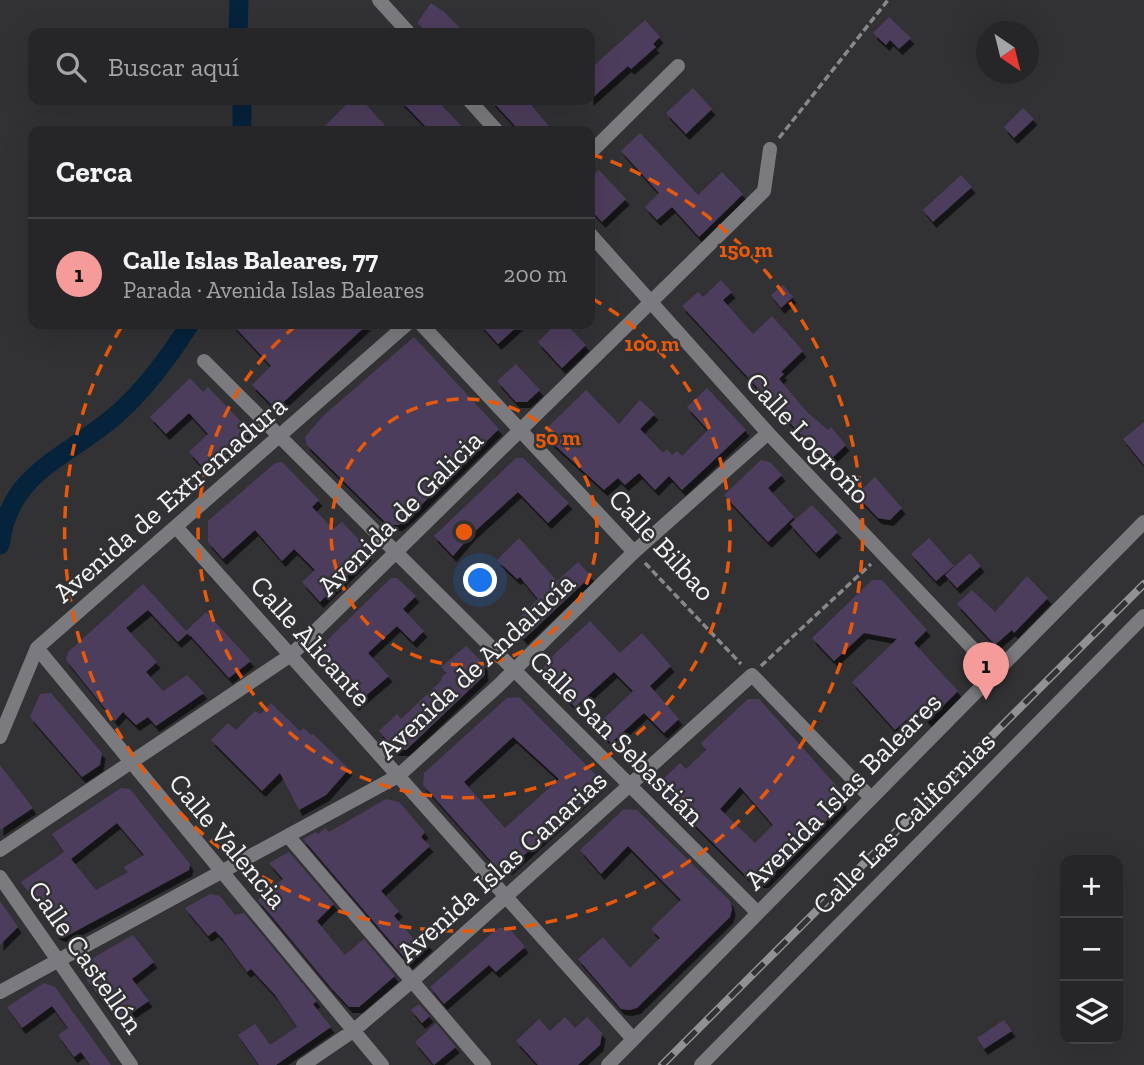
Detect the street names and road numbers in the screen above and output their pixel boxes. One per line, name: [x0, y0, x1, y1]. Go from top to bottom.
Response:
street label: Calle Logroño: [739, 365, 877, 511]
street label: Avenida de Extremadura: [47, 388, 294, 609]
street label: Avenida de Galicia: [310, 423, 490, 603]
street label: Calle Bilbao: [602, 482, 722, 608]
street label: Avenida de Andalucía: [371, 566, 582, 766]
street label: Calle Alicante: [244, 569, 378, 713]
street label: Calle San Sebastián: [523, 644, 711, 832]
street label: Avenida Islas Baleares: [738, 686, 948, 896]
street label: Calle Las Californias: [806, 725, 1002, 921]
street label: Avenida Islas Canarias: [391, 763, 613, 969]
street label: Calle Valencia: [162, 767, 294, 916]
street label: Calle Castellón: [21, 874, 151, 1040]

